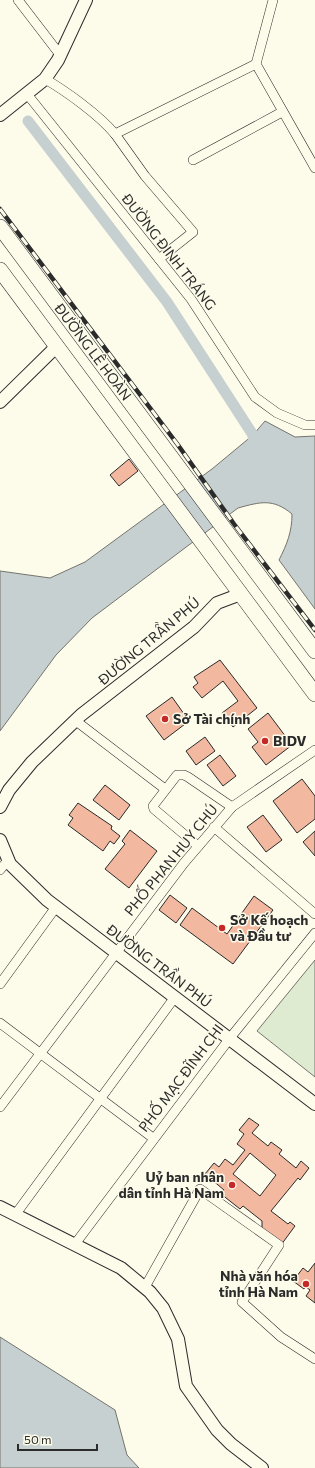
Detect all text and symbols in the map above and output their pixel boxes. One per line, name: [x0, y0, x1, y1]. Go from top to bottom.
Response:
street label: ĐƯỜNG ĐINH TRÁNG: [118, 189, 220, 313]
street label: ĐƯỜNG LÊ HOÀN: [51, 299, 135, 404]
street label: ĐƯỜNG TRẦN PHÚ: [93, 593, 203, 689]
place label: Sở Tài chính: [173, 710, 250, 727]
marker: Sở Tài chính: [160, 714, 170, 724]
place label: BIDV: [273, 732, 307, 749]
marker: BIDV: [260, 736, 270, 746]
street label: PHỐ PHAN HUY CHÚ: [119, 799, 221, 919]
place label: Sở Kế hoạch và Đầu tư: [230, 911, 308, 944]
street label: ĐƯỜNG TRẦN PHÚ: [103, 919, 216, 1011]
marker: Sở Kế hoạch và Đầu tư: [217, 923, 227, 933]
street label: PHỐ MẠC ĐĨNH CHI: [133, 1019, 227, 1135]
place label: Uỷ ban nhân dân tỉnh Hà Nam: [118, 1168, 224, 1201]
marker: Uỷ ban nhân dân tỉnh Hà Nam: [227, 1180, 237, 1190]
place label: Nhà văn hóa tỉnh Hà Nam: [219, 1267, 298, 1300]
marker: Nhà văn hóa tỉnh Hà Nam: [301, 1279, 311, 1289]
scale bar: [18, 1426, 97, 1452]
text: 50 m: [24, 1432, 52, 1446]

